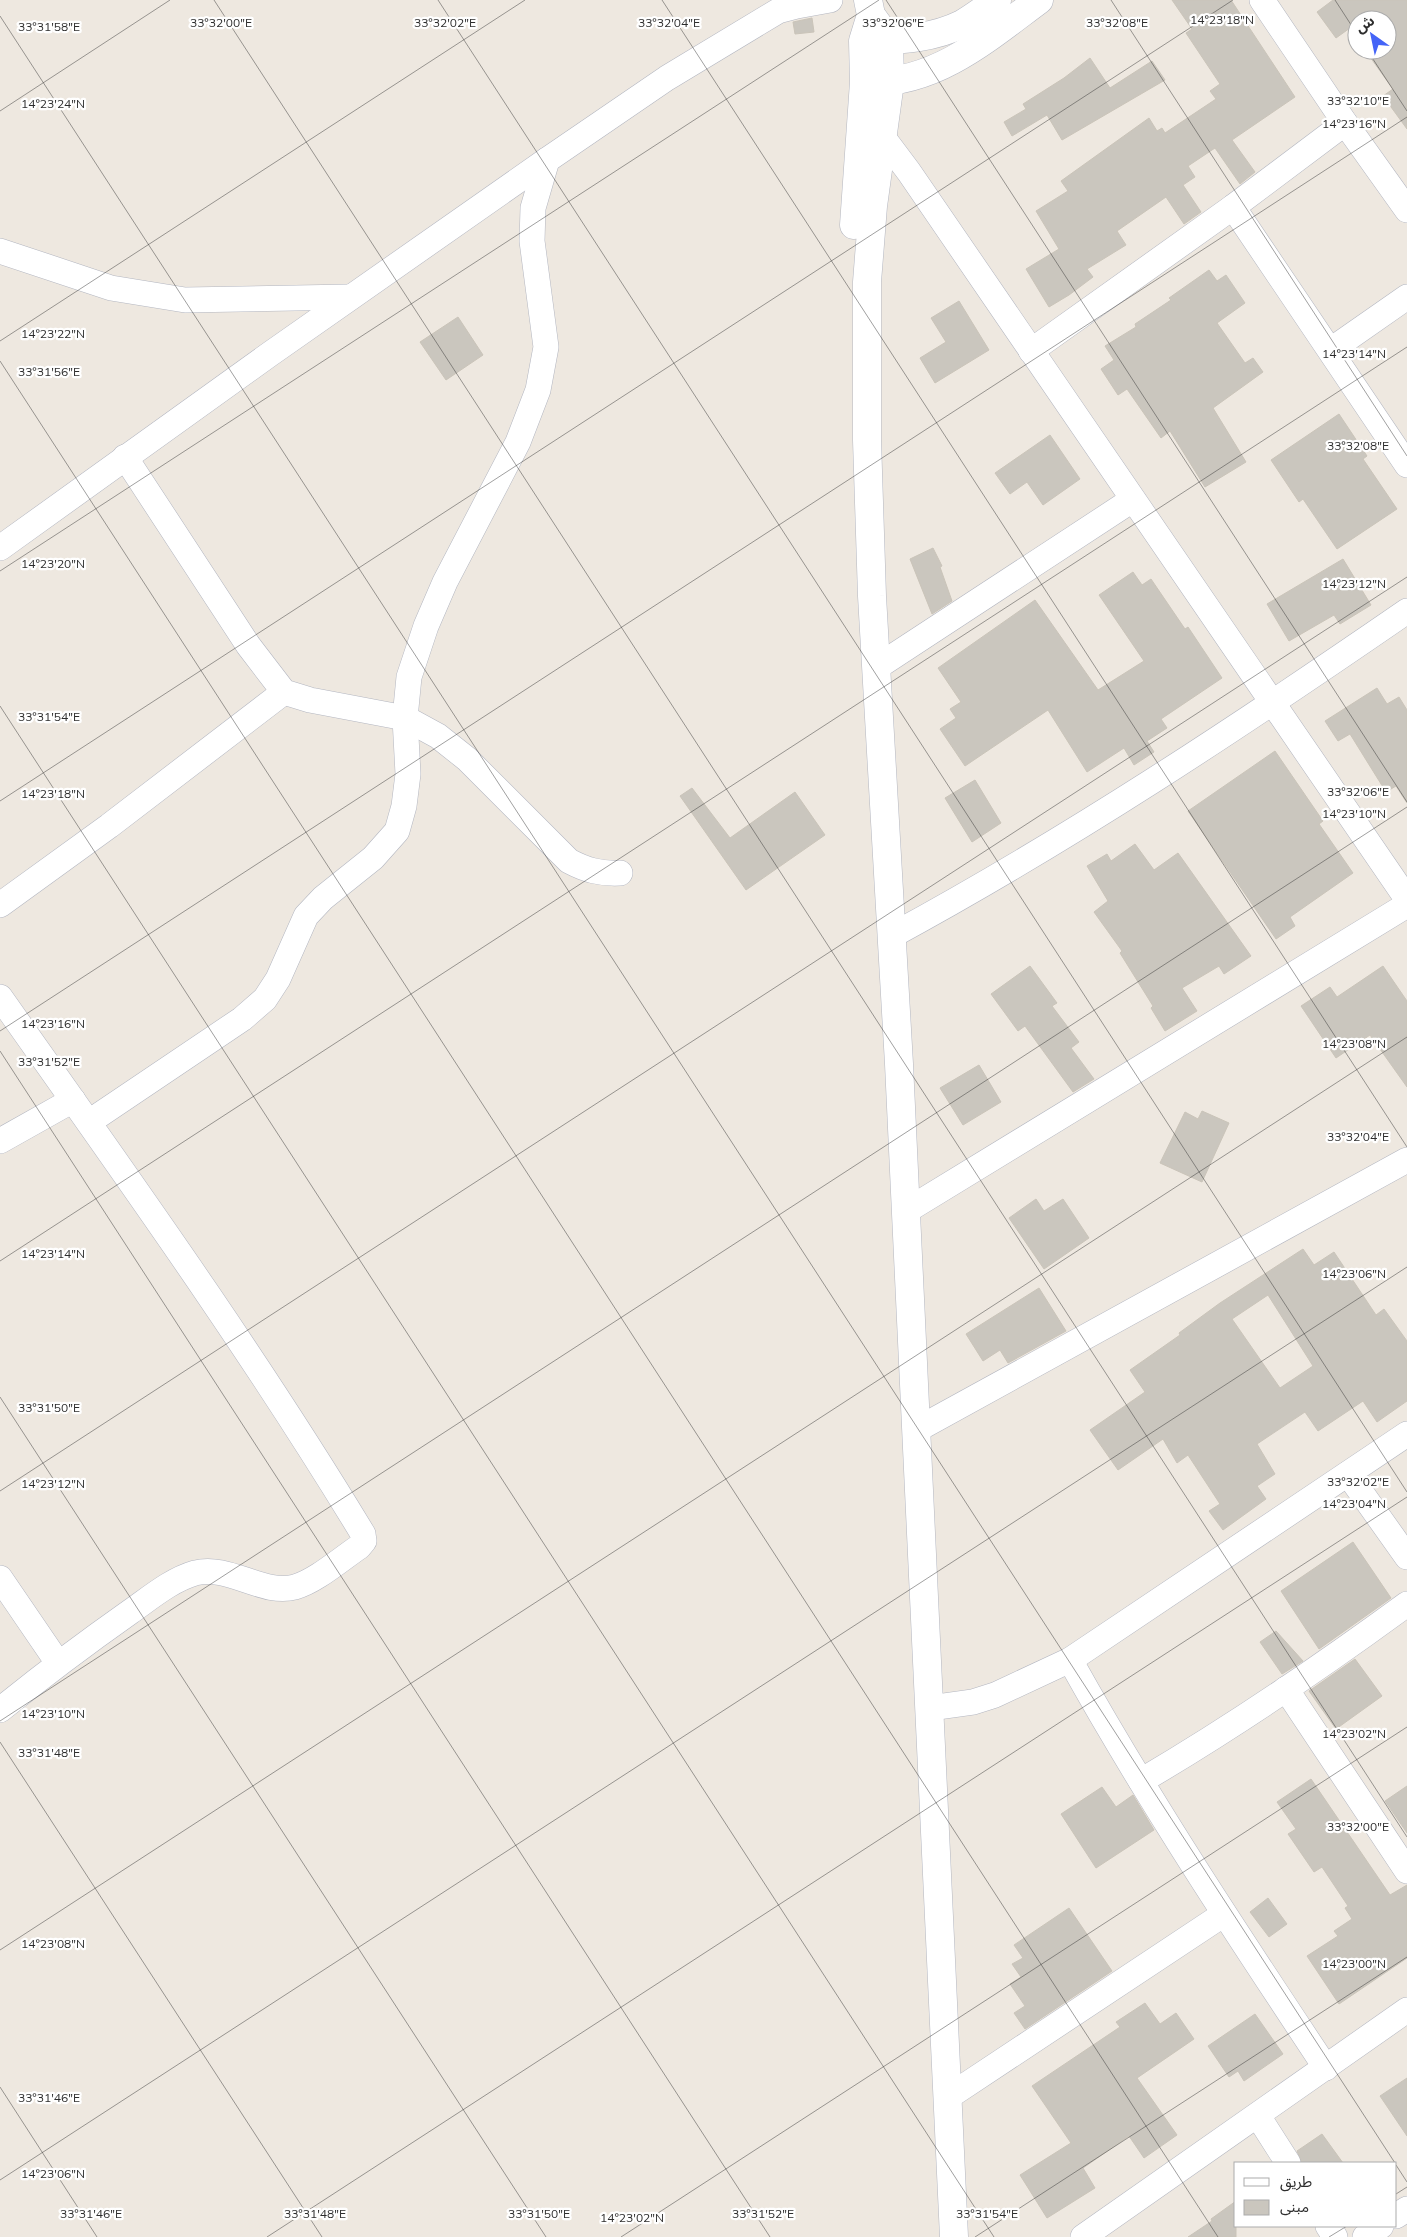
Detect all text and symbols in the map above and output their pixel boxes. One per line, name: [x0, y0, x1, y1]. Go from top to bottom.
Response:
north arrow: [1347, 10, 1397, 60]
text: ش: [1352, 11, 1378, 37]
text: 14°23'18"N: [1190, 12, 1254, 27]
text: 33°32'00"E: [190, 15, 252, 30]
text: 33°32'02"E: [414, 15, 476, 30]
text: 33°32'04"E: [638, 15, 700, 30]
text: 33°32'06"E: [862, 15, 924, 30]
text: 33°32'08"E: [1086, 15, 1148, 30]
text: 33°31'58"E: [18, 19, 80, 34]
text: 33°32'10"E: [1327, 93, 1389, 108]
text: 14°23'24"N: [21, 96, 85, 111]
text: 14°23'16"N: [1322, 116, 1386, 131]
text: 14°23'22"N: [21, 326, 85, 341]
text: 14°23'14"N: [1322, 346, 1386, 361]
text: 33°31'56"E: [18, 364, 80, 379]
text: 33°32'08"E: [1327, 438, 1389, 453]
text: 14°23'20"N: [21, 556, 85, 571]
text: 14°23'12"N: [1322, 576, 1386, 591]
text: 33°31'54"E: [18, 709, 80, 724]
text: 33°32'06"E: [1327, 784, 1389, 799]
text: 14°23'18"N: [21, 786, 85, 801]
text: 14°23'10"N: [1322, 806, 1386, 821]
text: 14°23'16"N: [21, 1016, 85, 1031]
text: 14°23'08"N: [1322, 1036, 1386, 1051]
text: 33°31'52"E: [18, 1054, 80, 1069]
text: 33°32'04"E: [1327, 1129, 1389, 1144]
text: 14°23'14"N: [21, 1246, 85, 1261]
text: 14°23'06"N: [1322, 1266, 1386, 1281]
text: 33°31'50"E: [18, 1400, 80, 1415]
text: 33°32'02"E: [1327, 1474, 1389, 1489]
text: 14°23'12"N: [21, 1476, 85, 1491]
text: 14°23'04"N: [1322, 1496, 1386, 1511]
text: 14°23'10"N: [21, 1706, 85, 1721]
text: 14°23'02"N: [1322, 1726, 1386, 1741]
text: 33°31'48"E: [18, 1745, 80, 1760]
text: 33°32'00"E: [1327, 1819, 1389, 1834]
text: 14°23'08"N: [21, 1936, 85, 1951]
text: 14°23'00"N: [1322, 1956, 1386, 1971]
text: 33°31'46"E: [18, 2090, 80, 2105]
legend: [1234, 2162, 1397, 2227]
text: 14°23'06"N: [21, 2166, 85, 2181]
text: طريق: [1280, 2172, 1312, 2192]
text: مبنى: [1280, 2197, 1309, 2216]
text: 33°31'46"E: [60, 2206, 122, 2221]
text: 33°31'48"E: [284, 2206, 346, 2221]
text: 33°31'50"E: [508, 2206, 570, 2221]
text: 33°31'52"E: [732, 2206, 794, 2221]
text: 33°31'54"E: [956, 2206, 1018, 2221]
text: 14°23'02"N: [600, 2210, 664, 2225]

